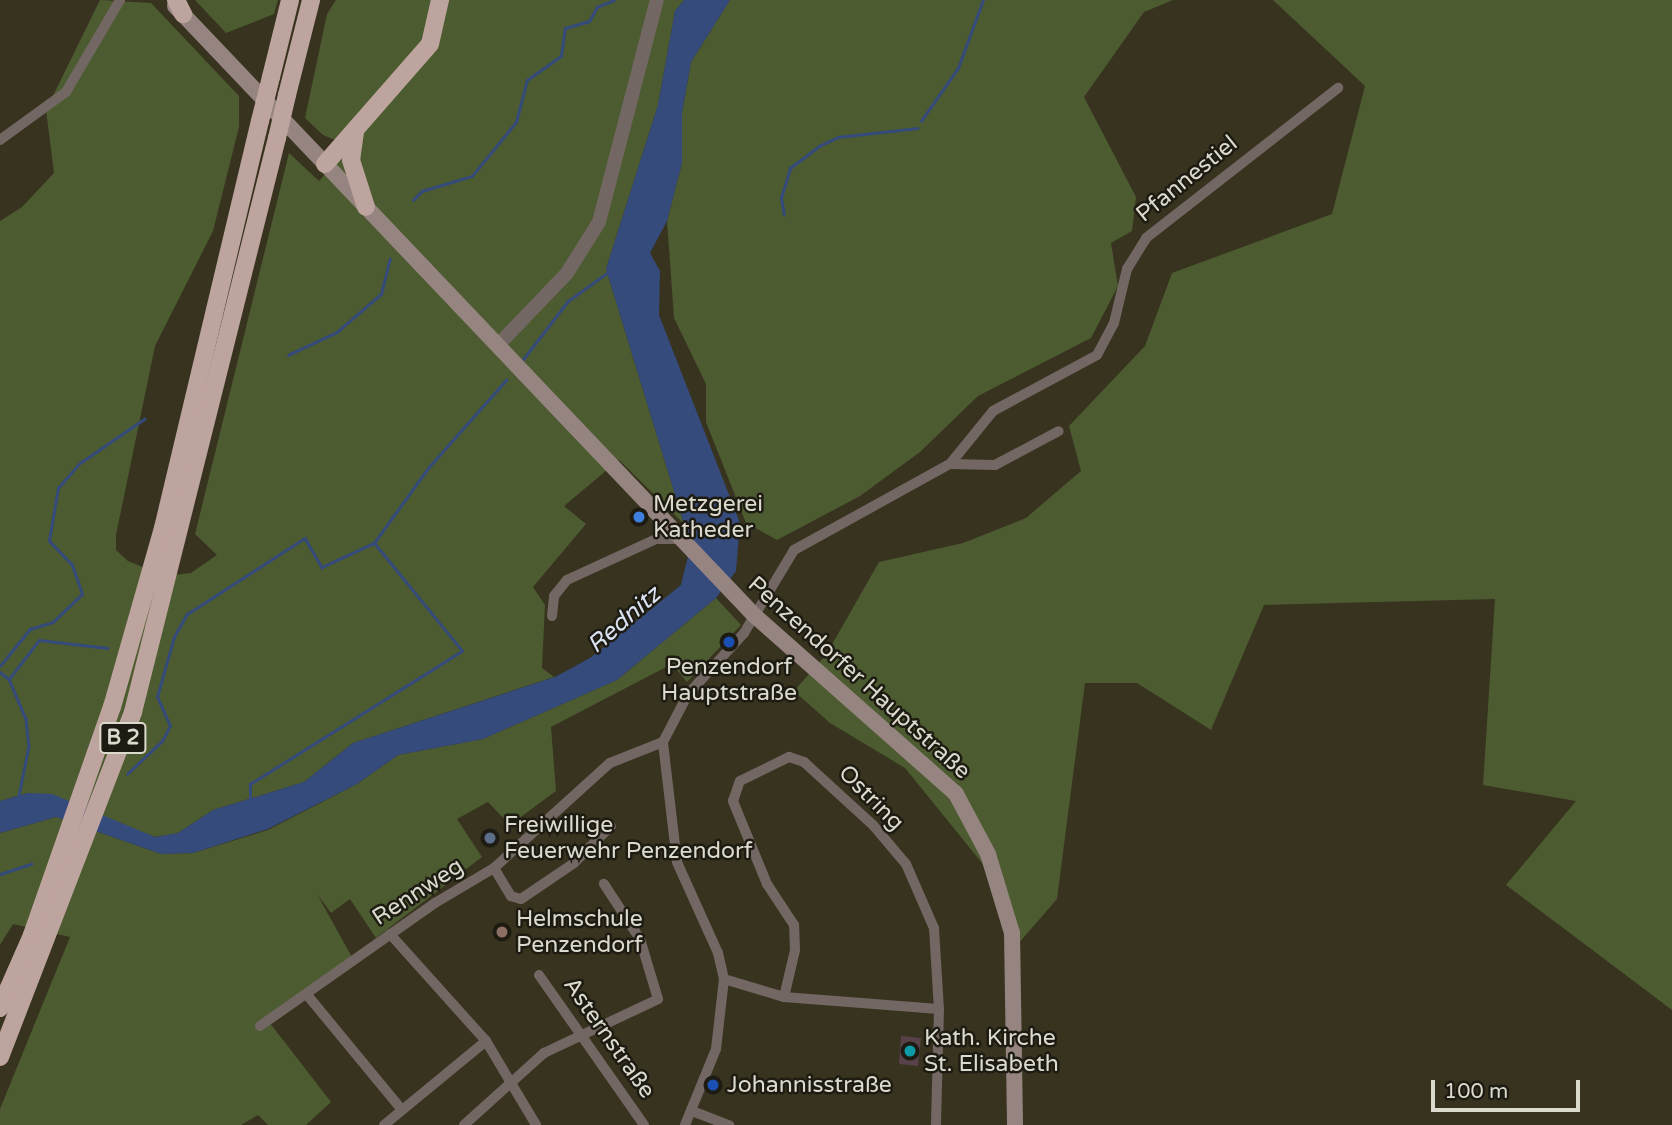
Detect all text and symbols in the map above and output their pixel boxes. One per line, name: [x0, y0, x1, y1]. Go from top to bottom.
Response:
street label: Pfannestiel: [1131, 130, 1243, 228]
place label: Metzgerei Katheder: [653, 490, 763, 544]
marker: Metzgerei Katheder: [631, 509, 647, 525]
street label: Penzendorfer Hauptstraße: [742, 571, 976, 785]
water label: Rednitz: [582, 580, 666, 660]
marker: Penzendorf Hauptstraße: [721, 634, 737, 650]
place label: Penzendorf Hauptstraße: [661, 653, 797, 707]
road number: B 2: [99, 720, 148, 756]
street label: Ostring: [832, 759, 910, 837]
place label: Freiwillige Feuerwehr Penzendorf: [504, 811, 753, 865]
marker: Freiwillige Feuerwehr Penzendorf: [482, 830, 498, 846]
street label: Rennweg: [367, 852, 469, 932]
place label: Helmschule Penzendorf: [516, 905, 643, 959]
marker: Helmschule Penzendorf: [494, 924, 510, 940]
street label: Asternstraße: [557, 972, 661, 1104]
place label: Kath. Kirche St. Elisabeth: [924, 1024, 1059, 1078]
marker: Kath. Kirche St. Elisabeth: [902, 1043, 918, 1059]
scale bar: [1434, 1066, 1583, 1110]
place label: Johannisstraße: [727, 1071, 892, 1099]
marker: Johannisstraße: [705, 1077, 721, 1093]
text: 100 m: [1444, 1079, 1508, 1104]

